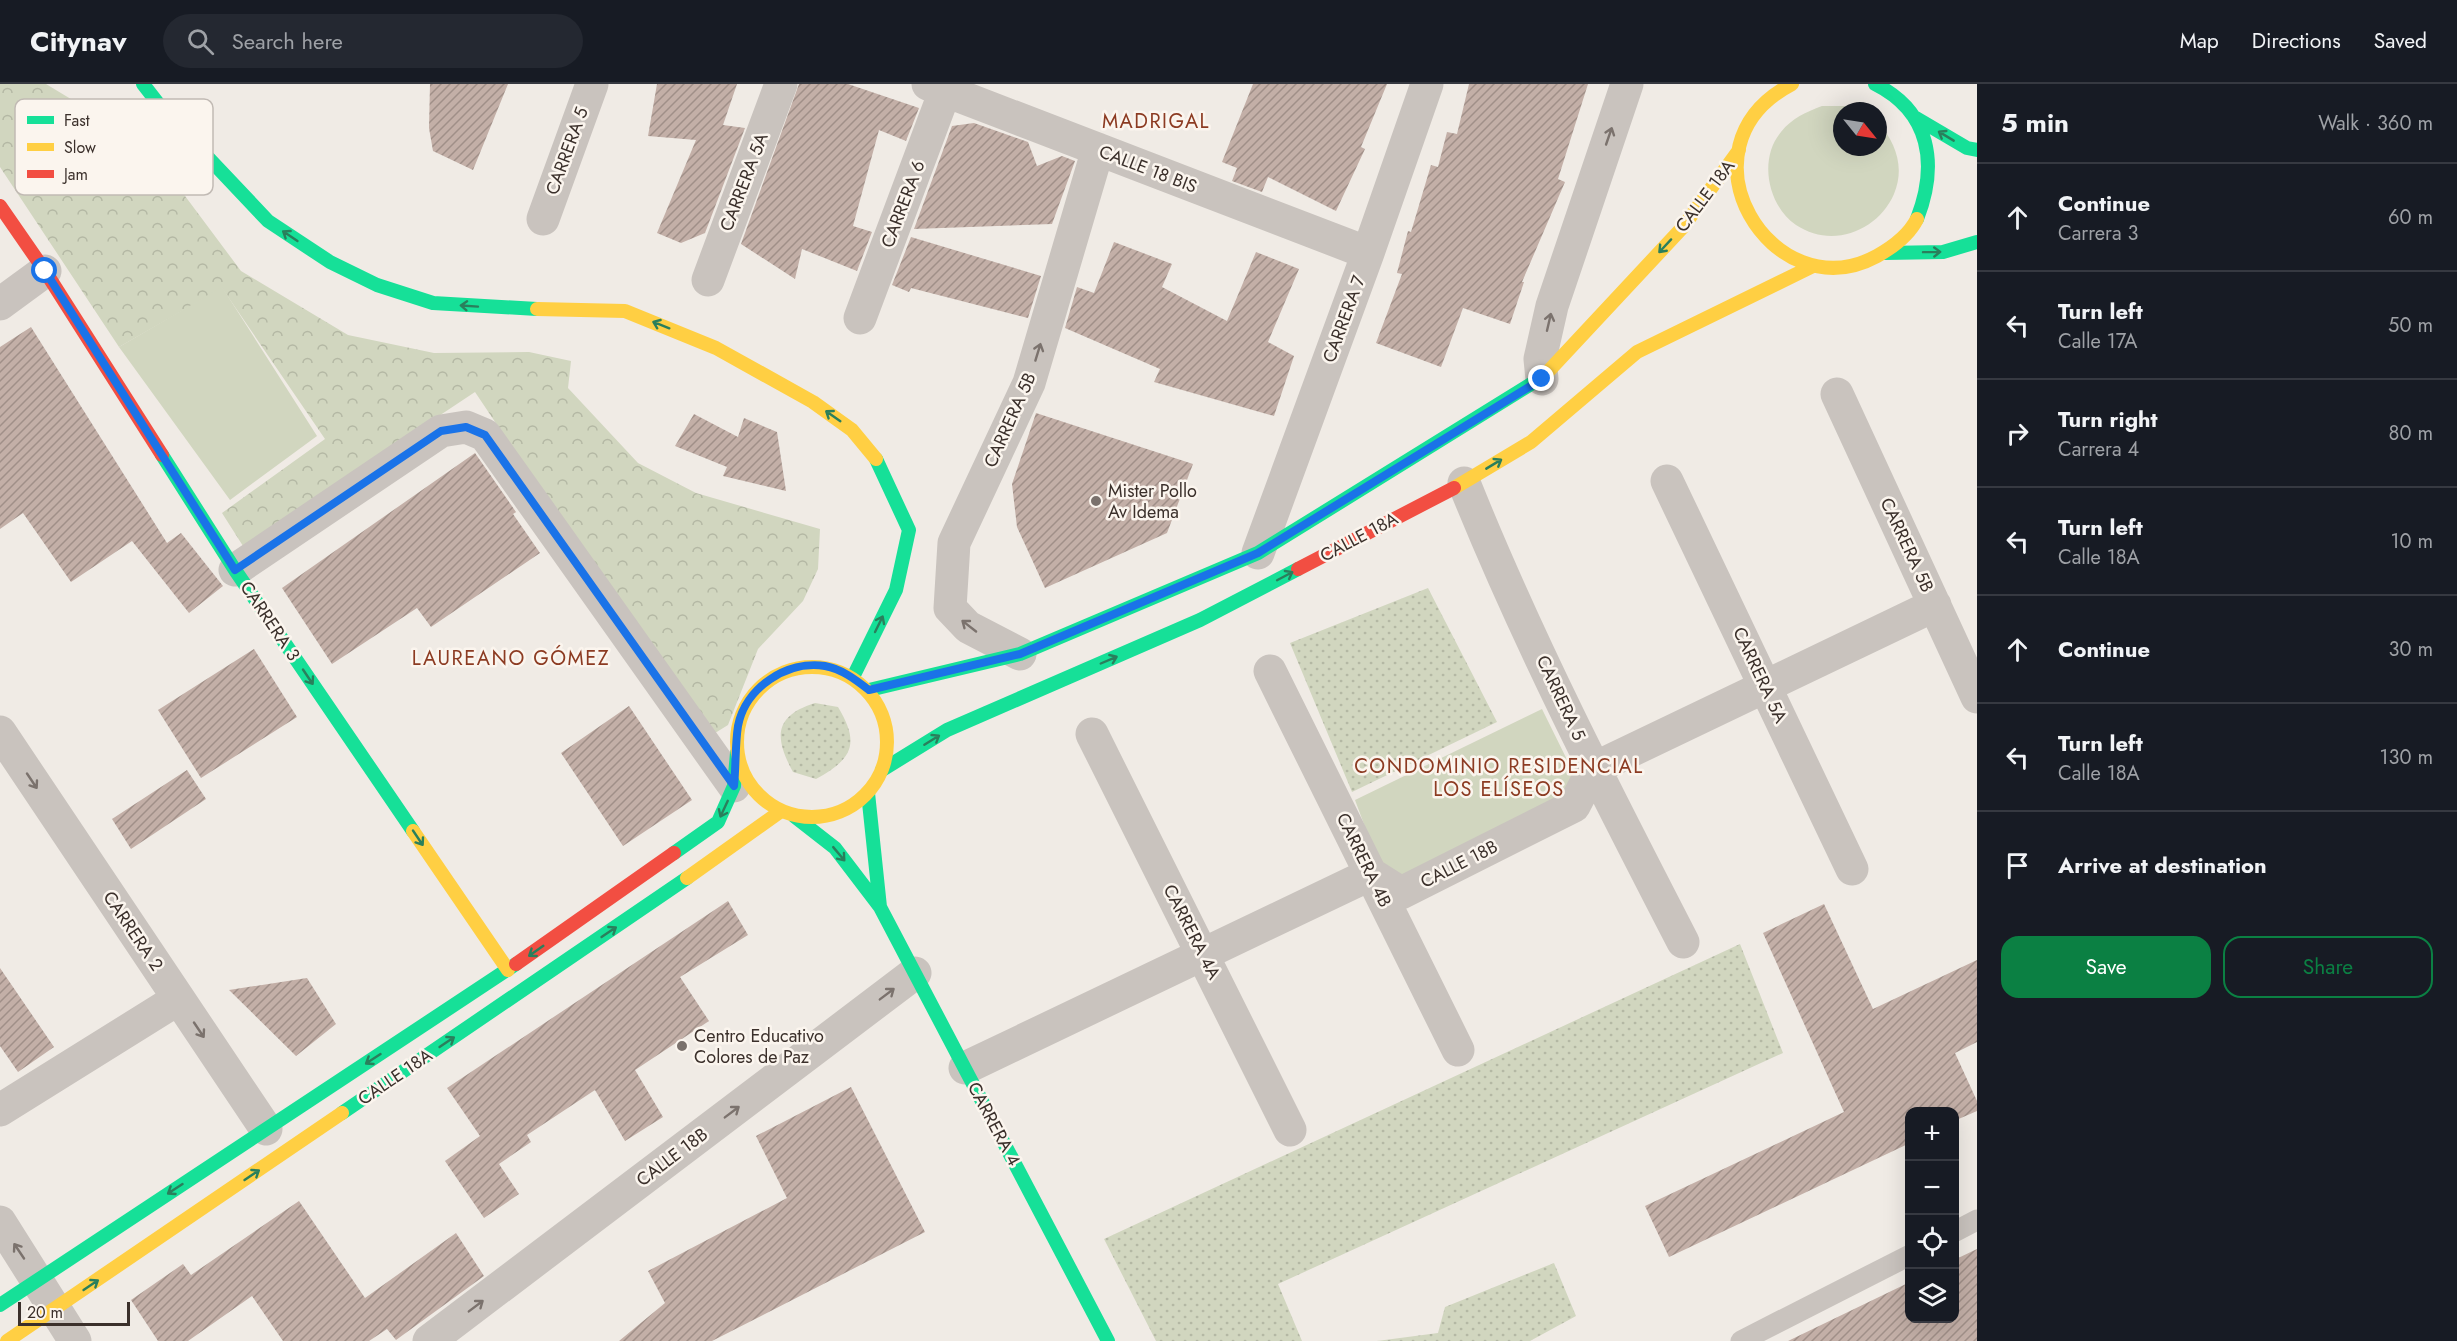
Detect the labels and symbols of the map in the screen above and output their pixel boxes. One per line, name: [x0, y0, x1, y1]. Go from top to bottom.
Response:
legend: [15, 99, 213, 195]
north arrow: [1833, 102, 1887, 156]
street label: CARRERA 5: [539, 104, 595, 198]
district label: MADRIGAL: [1102, 107, 1210, 136]
text: Fast: [64, 109, 90, 132]
one-way arrow: [1604, 127, 1615, 146]
street label: CARRERA 5A: [713, 129, 775, 235]
one-way arrow: [1938, 129, 1955, 141]
text: Slow: [64, 136, 96, 159]
street label: CALLE 18 BIS: [1095, 138, 1201, 200]
street label: CALLE 18A: [1669, 154, 1741, 238]
street label: CARRERA 6: [874, 157, 932, 251]
text: Jam: [62, 163, 88, 186]
one-way arrow: [282, 229, 299, 242]
one-way arrow: [1658, 239, 1672, 254]
one-way arrow: [1921, 246, 1941, 258]
route start: [31, 257, 57, 283]
street label: CARRERA 7: [1316, 271, 1372, 366]
one-way arrow: [459, 300, 479, 311]
one-way arrow: [1543, 312, 1555, 331]
one-way arrow: [652, 319, 671, 330]
one-way arrow: [1033, 343, 1044, 362]
route end: [1528, 365, 1554, 391]
street label: CARRERA 5B: [977, 368, 1043, 472]
one-way arrow: [825, 410, 842, 422]
one-way arrow: [1485, 458, 1502, 470]
place label: Mister Pollo Av Idema: [1108, 478, 1197, 525]
street label: CARRERA 5B: [1874, 493, 1940, 597]
marker: Mister Pollo Av Idema: [1089, 494, 1103, 508]
street label: CALLE 18A: [1315, 506, 1403, 568]
one-way arrow: [1276, 570, 1294, 581]
street label: CARRERA 3: [234, 576, 306, 666]
one-way arrow: [873, 616, 885, 634]
one-way arrow: [961, 619, 977, 632]
street label: CARRERA 5A: [1726, 623, 1794, 727]
district label: LAUREANO GÓMEZ: [412, 644, 610, 673]
street label: CARRERA 5: [1530, 651, 1592, 745]
one-way arrow: [1100, 653, 1118, 665]
one-way arrow: [302, 668, 314, 685]
one-way arrow: [923, 733, 940, 745]
district label: CONDOMINIO RESIDENCIAL LOS ELÍSEOS: [1354, 752, 1644, 804]
one-way arrow: [26, 772, 39, 789]
one-way arrow: [717, 800, 729, 818]
street label: CARRERA 4B: [1330, 809, 1398, 911]
one-way arrow: [412, 829, 424, 846]
street label: CALLE 18B: [1416, 833, 1502, 895]
one-way arrow: [832, 846, 845, 862]
street label: CARRERA 4A: [1157, 880, 1227, 984]
street label: CARRERA 2: [97, 886, 169, 976]
one-way arrow: [600, 926, 616, 938]
one-way arrow: [528, 945, 544, 957]
one-way arrow: [879, 988, 895, 1001]
one-way arrow: [193, 1021, 205, 1038]
place label: Centro Educativo Colores de Paz: [694, 1023, 824, 1070]
one-way arrow: [439, 1036, 455, 1048]
marker: Centro Educativo Colores de Paz: [675, 1039, 689, 1053]
street label: CALLE 18A: [353, 1042, 438, 1112]
one-way arrow: [365, 1052, 382, 1065]
street label: CARRERA 4: [961, 1077, 1027, 1171]
one-way arrow: [723, 1105, 739, 1118]
street label: CALLE 18B: [631, 1122, 713, 1192]
one-way arrow: [243, 1169, 259, 1181]
one-way arrow: [168, 1183, 184, 1195]
one-way arrow: [13, 1243, 25, 1260]
one-way arrow: [82, 1279, 98, 1291]
scale bar: [18, 1299, 130, 1326]
one-way arrow: [467, 1299, 483, 1312]

